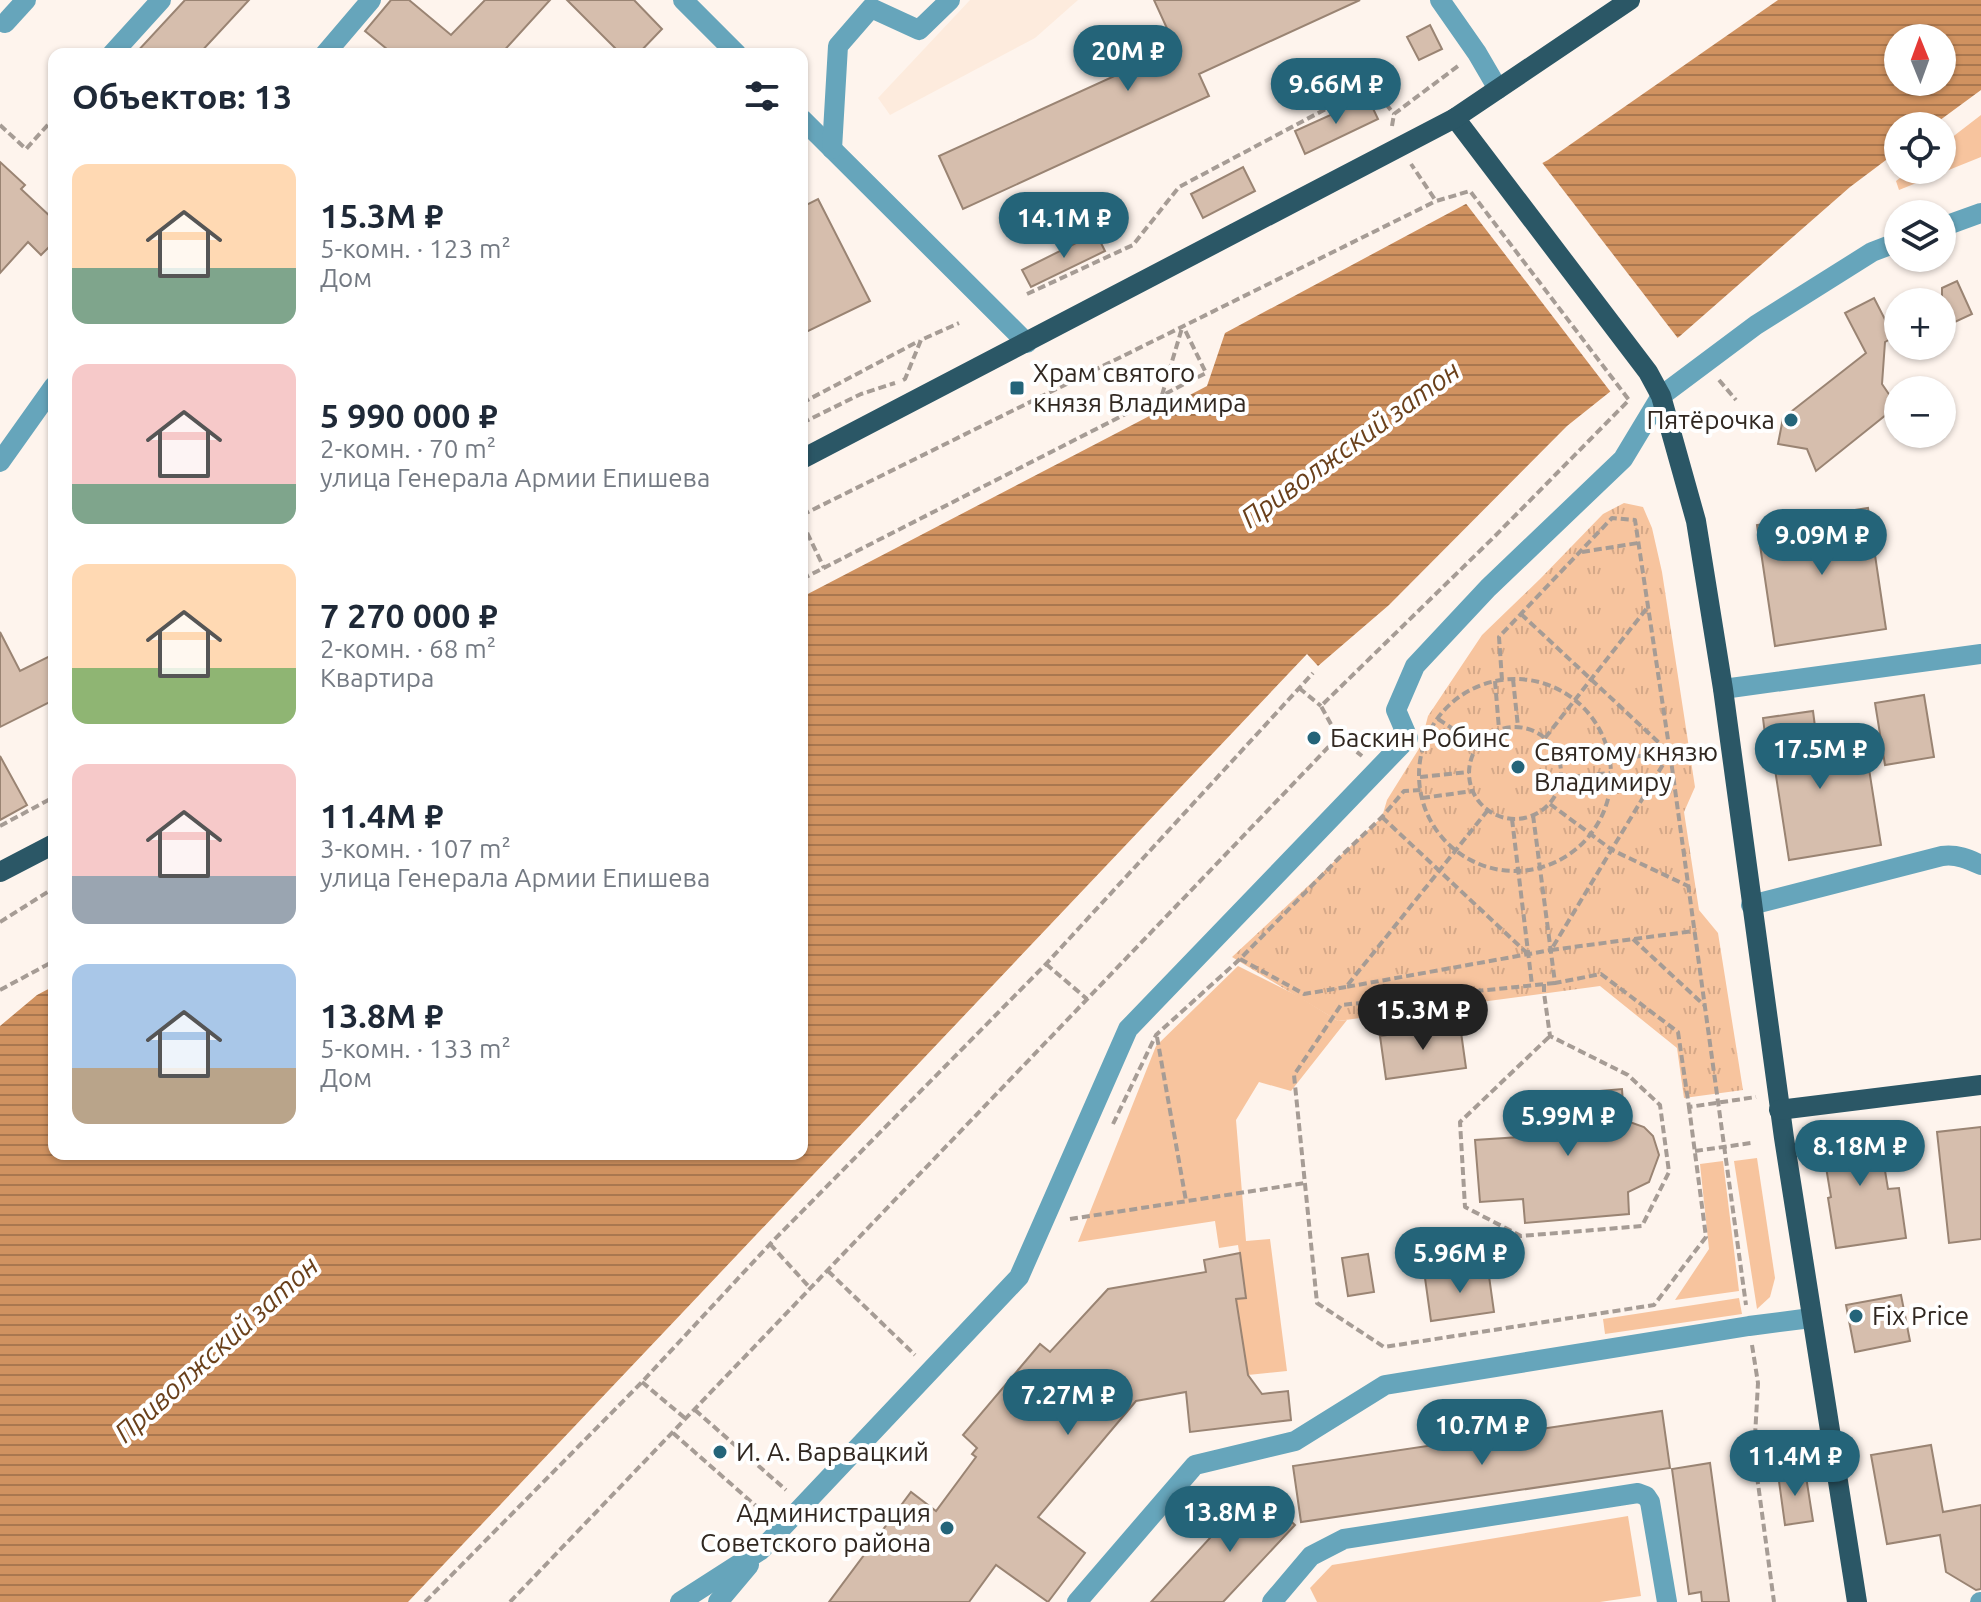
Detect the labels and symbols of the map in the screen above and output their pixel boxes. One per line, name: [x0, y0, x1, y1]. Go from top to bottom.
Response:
north arrow: [1884, 24, 1956, 96]
pin: 20M ₽: [1072, 25, 1184, 93]
pin: 9.66M ₽: [1262, 58, 1410, 126]
pin: 14.1M ₽: [990, 192, 1138, 260]
water label: Приволжский затон: [1234, 354, 1465, 533]
place label: Храм святого князя Владимира: [1033, 358, 1247, 417]
marker: Храм святого князя Владимира: [1008, 379, 1026, 397]
place label: Пятёрочка: [1646, 405, 1775, 434]
marker: Пятёрочка: [1782, 411, 1800, 429]
pin: 9.09M ₽: [1748, 509, 1896, 577]
place label: Баскин Робинс: [1330, 723, 1510, 752]
pin: 17.5M ₽: [1746, 723, 1894, 791]
marker: Баскин Робинс: [1305, 729, 1323, 747]
place label: Святому князю Владимиру: [1534, 737, 1718, 796]
marker: Святому князю Владимиру: [1509, 758, 1527, 776]
pin: 15.3M ₽: [1349, 984, 1497, 1052]
pin: 5.99M ₽: [1494, 1090, 1642, 1158]
pin: 8.18M ₽: [1786, 1120, 1934, 1188]
pin: 5.96M ₽: [1386, 1227, 1534, 1295]
water label: Приволжский затон: [108, 1249, 324, 1448]
place label: Fix Price: [1872, 1301, 1969, 1330]
marker: Fix Price: [1847, 1307, 1865, 1325]
pin: 7.27M ₽: [994, 1369, 1142, 1437]
pin: 10.7M ₽: [1408, 1399, 1556, 1467]
pin: 11.4M ₽: [1721, 1430, 1869, 1498]
place label: И. А. Варвацкий: [736, 1437, 929, 1466]
marker: И. А. Варвацкий: [711, 1443, 729, 1461]
pin: 13.8M ₽: [1156, 1486, 1304, 1554]
place label: Администрация Советского района: [700, 1498, 931, 1557]
marker: Администрация Советского района: [938, 1519, 956, 1537]

